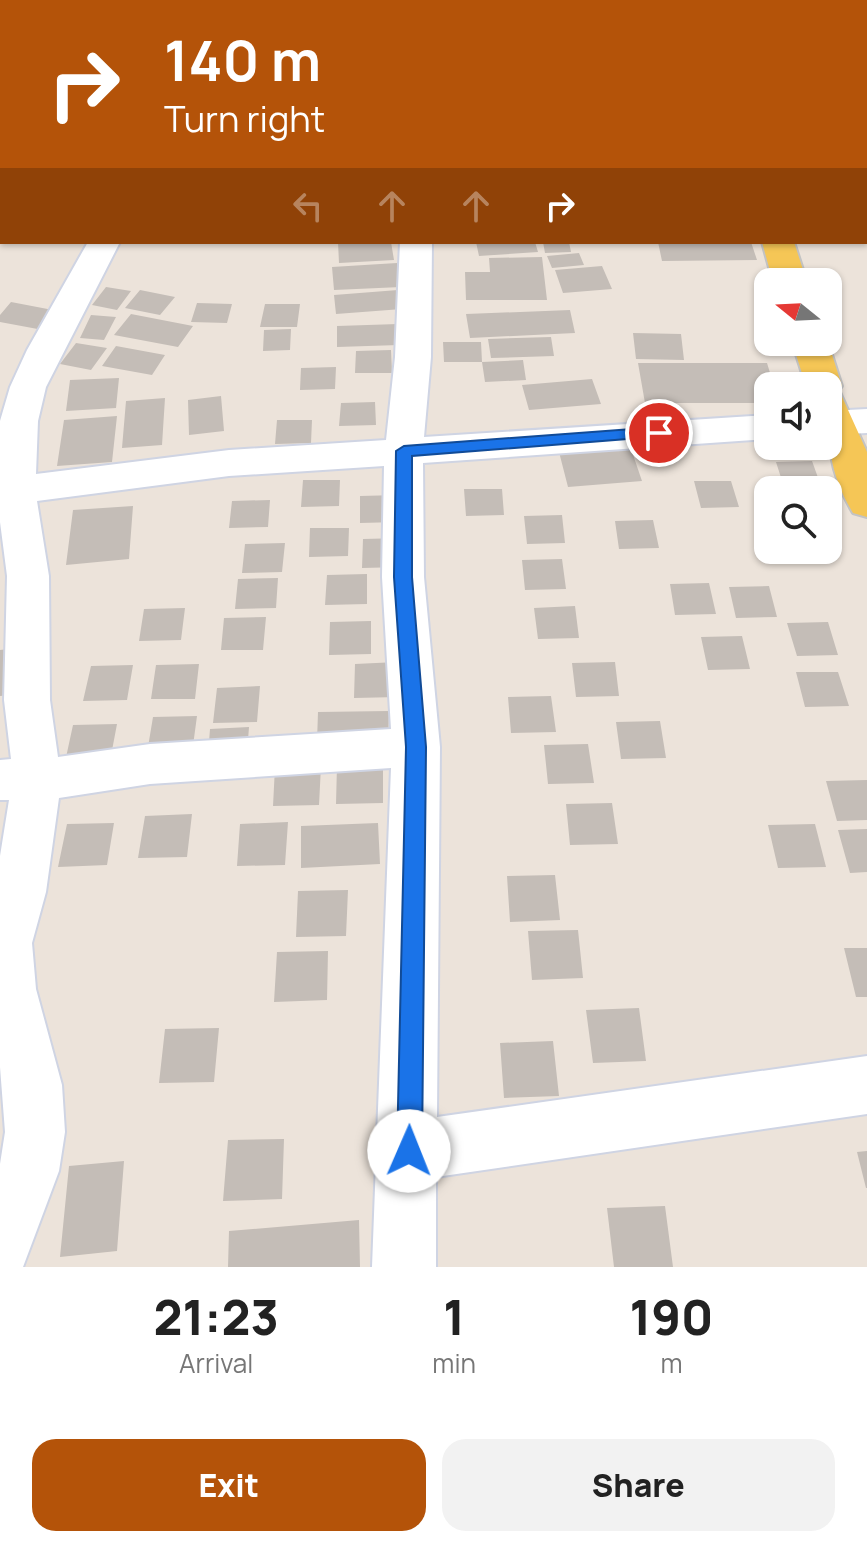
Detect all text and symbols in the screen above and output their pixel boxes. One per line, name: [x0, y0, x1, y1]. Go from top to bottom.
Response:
text: 140 m: [164, 21, 321, 98]
icon: right: [32, 32, 136, 136]
text: Turn right: [164, 94, 325, 143]
icon: left: [286, 184, 330, 228]
icon: ahead: [370, 184, 414, 228]
icon: ahead: [454, 184, 498, 228]
icon: right: [538, 184, 582, 228]
north arrow: [754, 268, 842, 356]
map controls: [754, 268, 842, 564]
button: sound: [754, 372, 842, 460]
pin: [625, 399, 693, 467]
icon: arrive: [637, 411, 681, 455]
button: search: [754, 476, 842, 564]
position arrow: [367, 1109, 451, 1193]
text: 21:23: [154, 1284, 279, 1349]
text: 1: [443, 1284, 465, 1349]
text: 190: [629, 1284, 713, 1349]
text: Arrival: [179, 1345, 253, 1381]
text: min: [432, 1345, 476, 1381]
text: m: [660, 1345, 682, 1381]
button: Exit: [32, 1439, 426, 1531]
button: Share: [442, 1439, 835, 1531]

